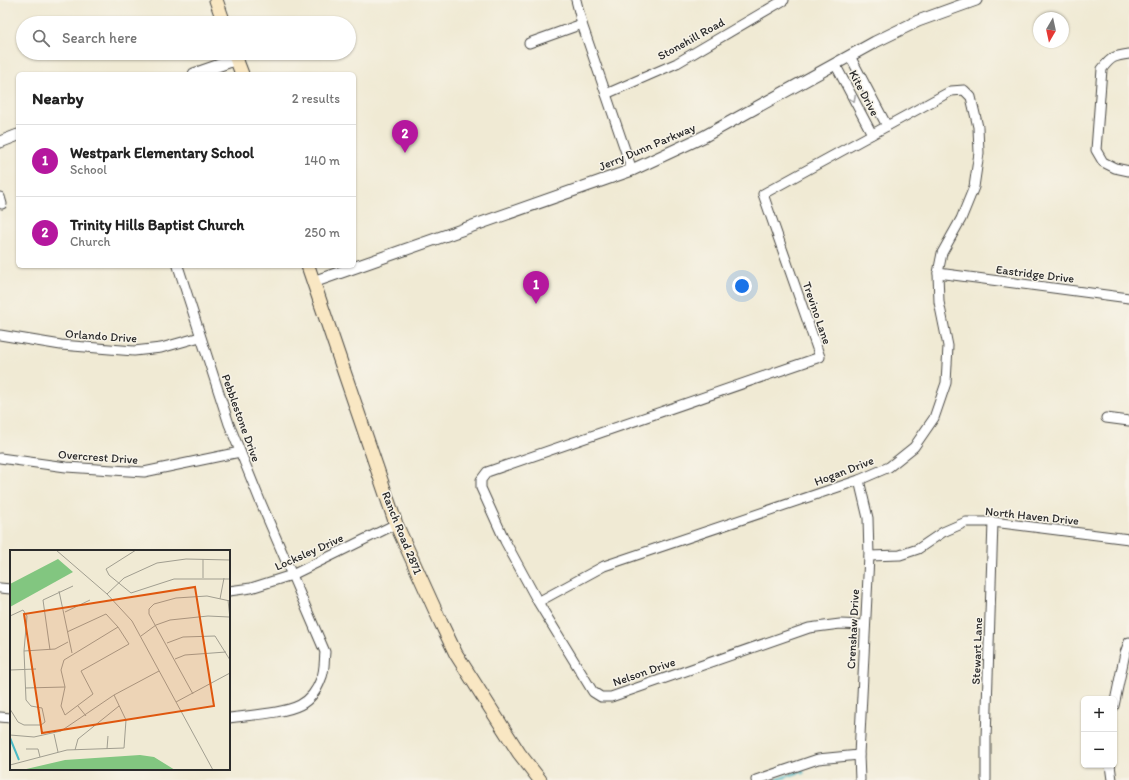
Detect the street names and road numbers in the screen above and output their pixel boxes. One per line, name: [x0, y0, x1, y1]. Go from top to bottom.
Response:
street label: Stonehill Road: [655, 15, 727, 63]
street label: Kite Drive: [846, 68, 882, 119]
street label: Jerry Dunn Parkway: [597, 120, 698, 174]
street label: Eastridge Drive: [995, 262, 1075, 286]
street label: Trevino Lane: [800, 280, 834, 346]
street label: Orlando Drive: [65, 327, 138, 346]
street label: Pebblestone Drive: [219, 372, 263, 464]
street label: Overcrest Drive: [58, 447, 139, 467]
street label: Hogan Drive: [812, 453, 876, 489]
street label: Ranch Road 2871: [379, 489, 425, 577]
street label: North Haven Drive: [984, 504, 1080, 528]
street label: Locksley Drive: [272, 530, 346, 573]
street label: Crenshaw Drive: [844, 588, 862, 669]
street label: Stewart Lane: [969, 617, 985, 685]
street label: Nelson Drive: [611, 655, 677, 689]

